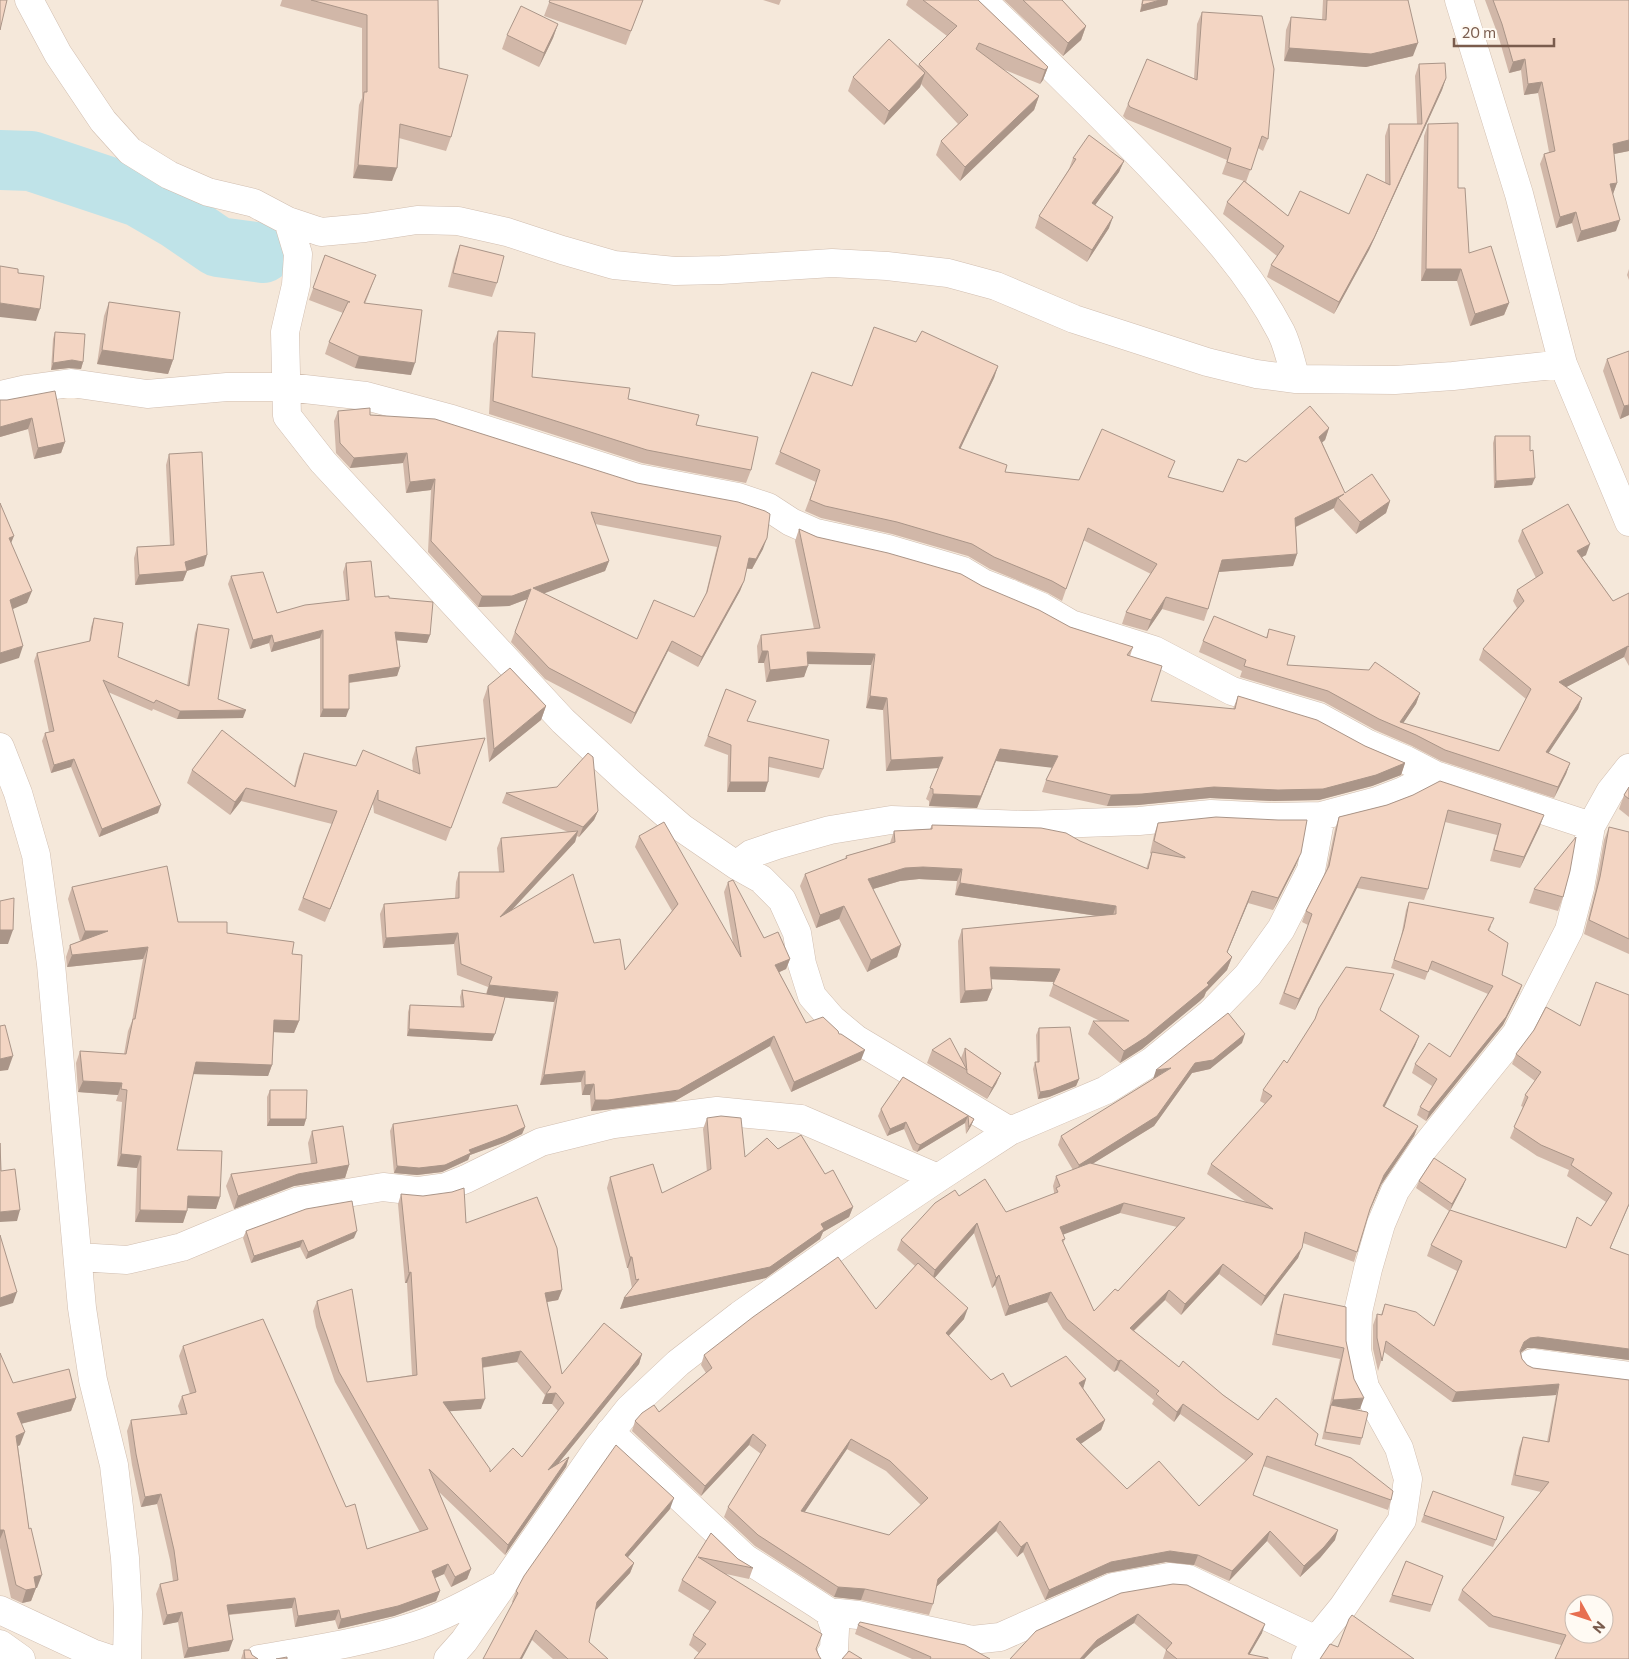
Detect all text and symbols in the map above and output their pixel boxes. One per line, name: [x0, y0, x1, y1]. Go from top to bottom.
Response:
scale bar: [1454, 15, 1554, 47]
text: 20 m: [1462, 23, 1496, 41]
north arrow: [1564, 1594, 1614, 1644]
text: N: [1589, 1618, 1609, 1637]

